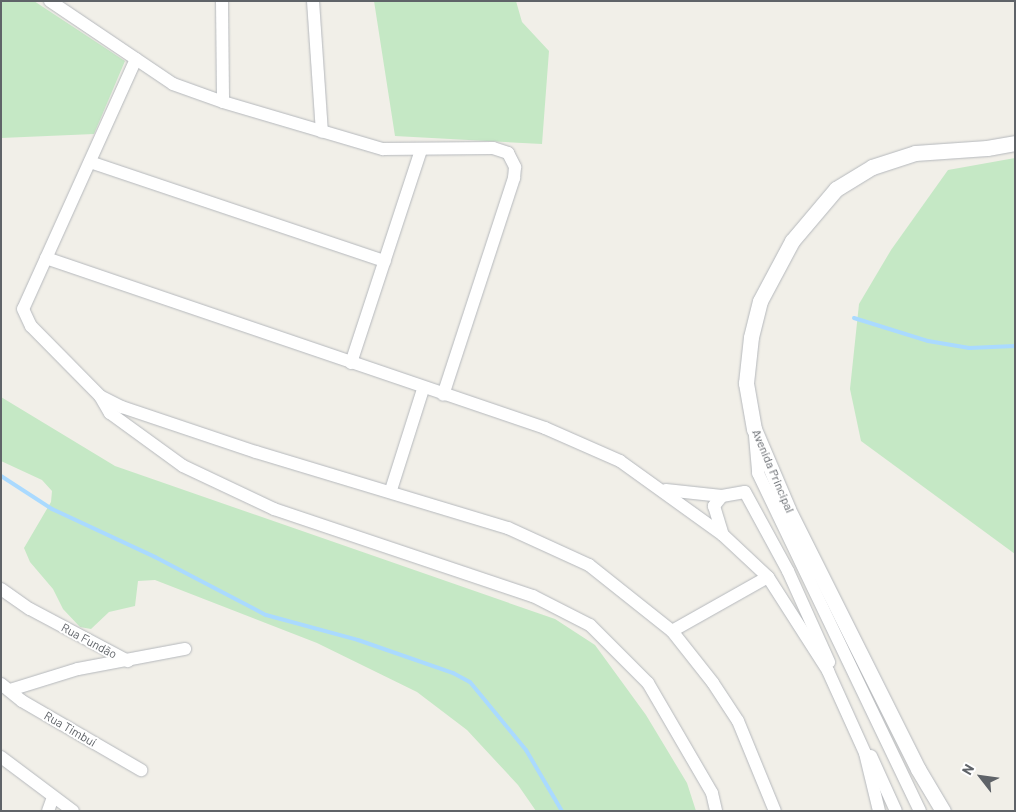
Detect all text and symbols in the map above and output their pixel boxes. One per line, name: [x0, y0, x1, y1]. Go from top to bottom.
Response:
street label: Avenida Principal: [749, 427, 797, 515]
street label: Rua Fundão: [59, 620, 119, 662]
street label: Rua Timbuí: [42, 708, 98, 750]
north arrow: [956, 752, 1006, 802]
text: N: [958, 761, 977, 778]

